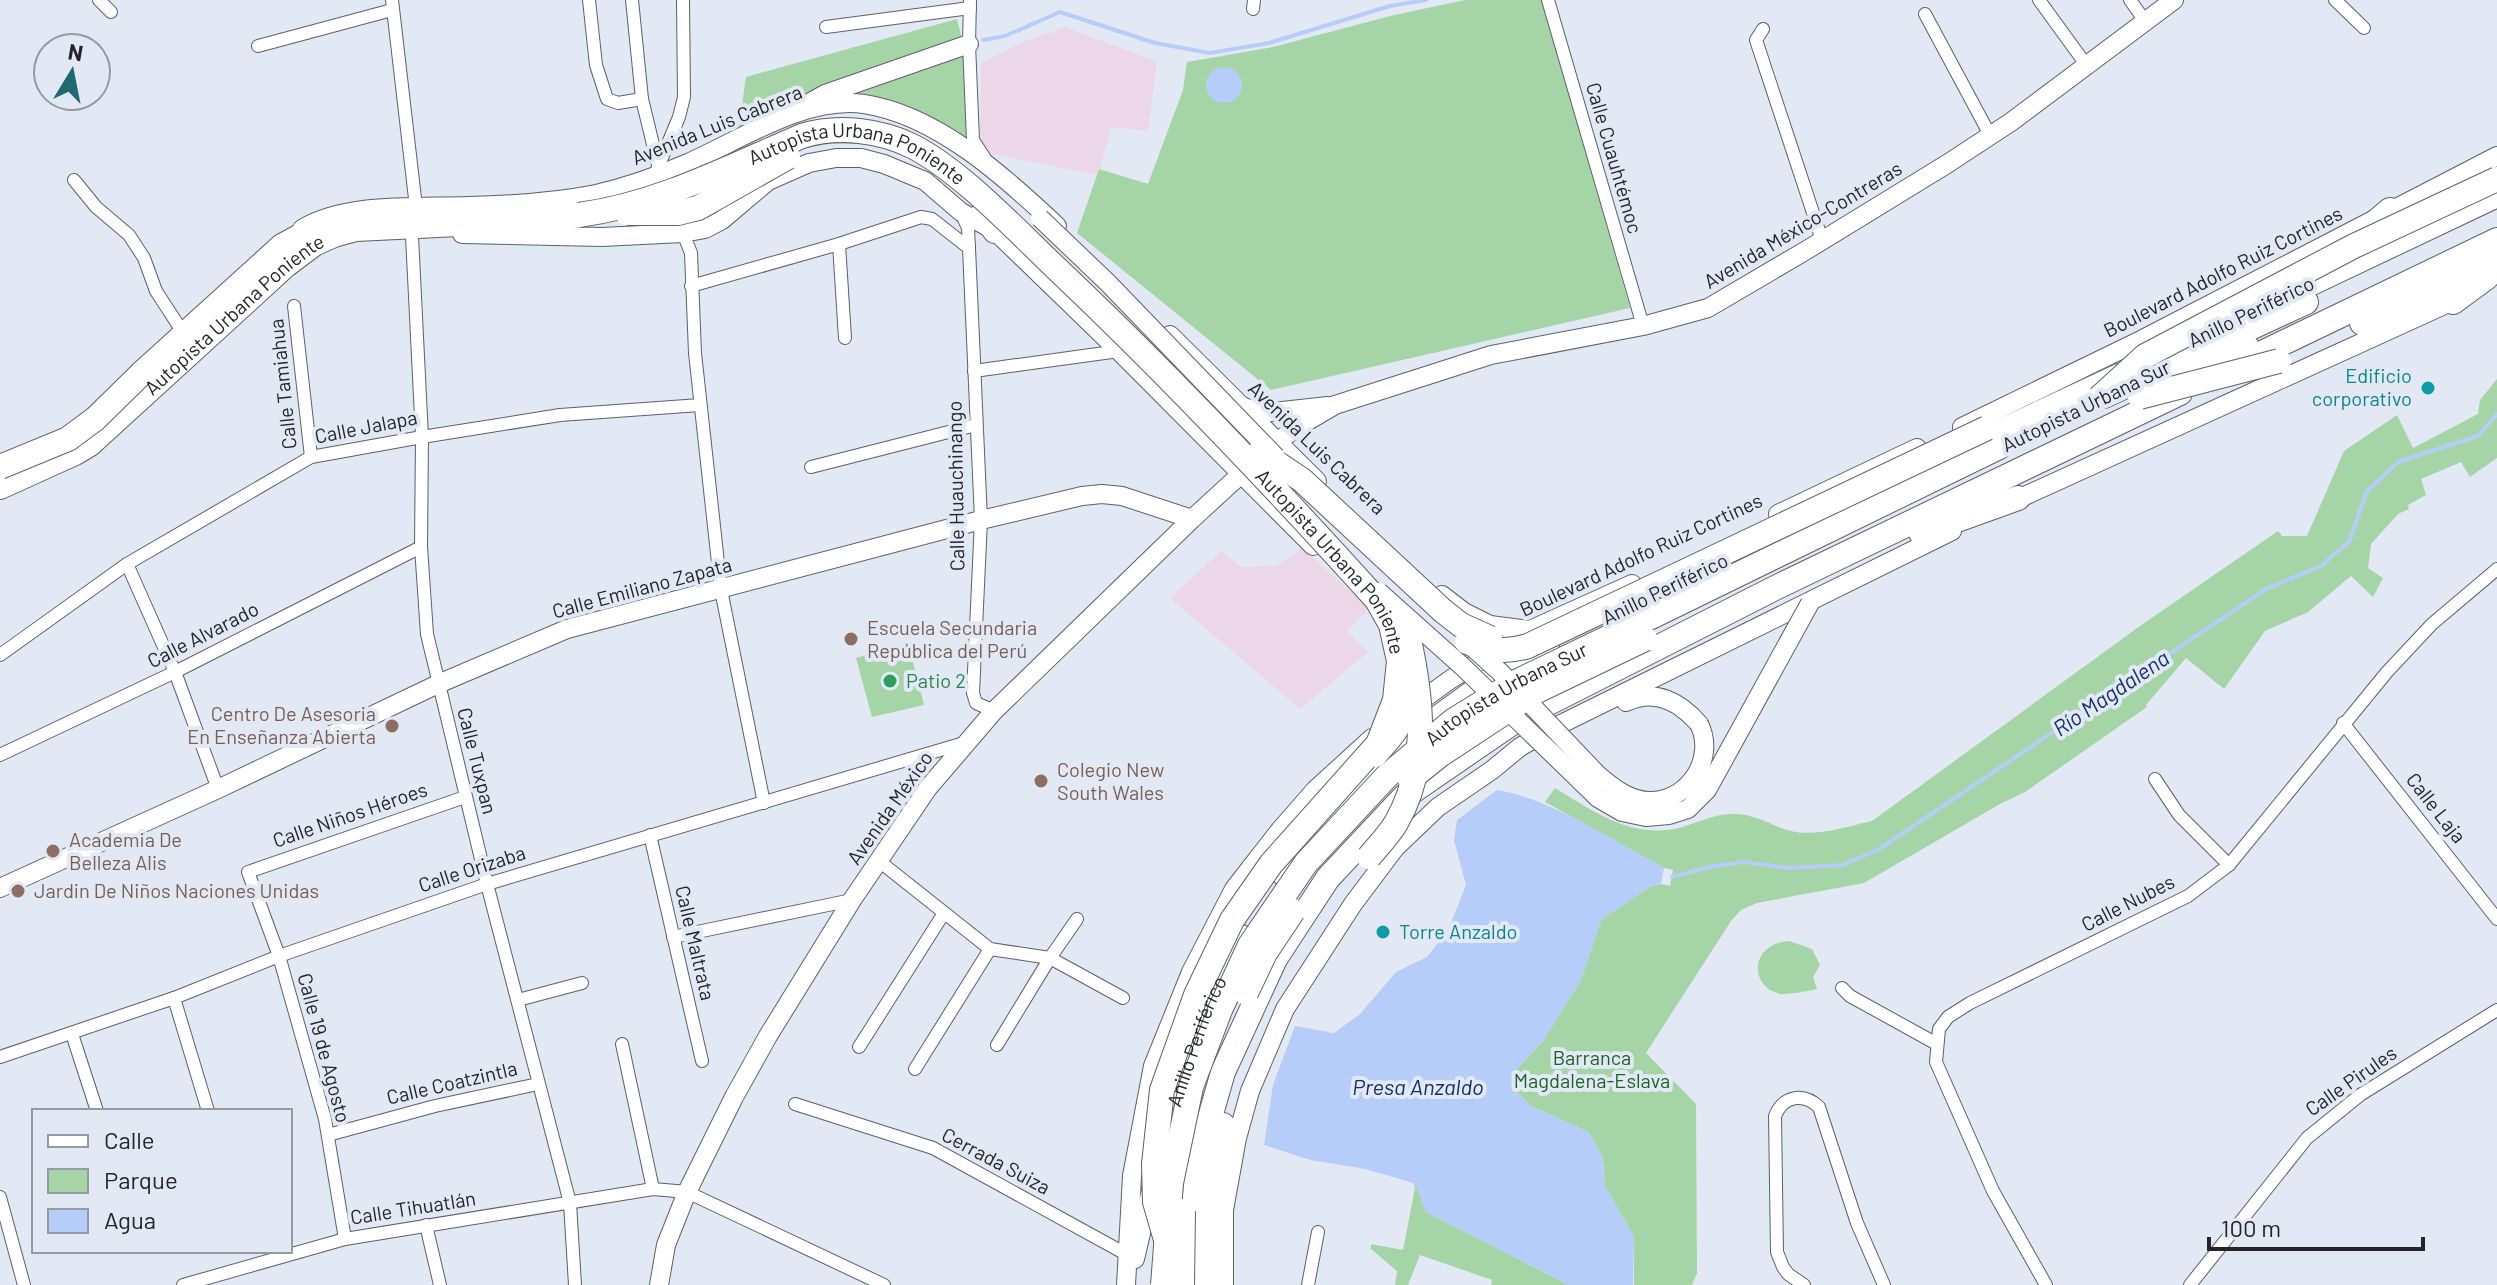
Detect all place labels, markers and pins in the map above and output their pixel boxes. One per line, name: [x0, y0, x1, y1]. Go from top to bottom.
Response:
place label: Edificio corporativo: [2312, 363, 2412, 410]
marker: Edificio corporativo: [2419, 379, 2437, 397]
place label: Escuela Secundaria República del Perú: [867, 615, 1037, 662]
marker: Escuela Secundaria República del Perú: [842, 630, 860, 648]
place label: Patio 2: [906, 668, 966, 692]
marker: Patio 2: [881, 672, 899, 690]
place label: Centro De Asesoria En Enseñanza Abierta: [187, 701, 376, 748]
marker: Centro De Asesoria En Enseñanza Abierta: [383, 717, 401, 735]
place label: Colegio New South Wales: [1057, 757, 1164, 804]
marker: Colegio New South Wales: [1032, 772, 1050, 790]
place label: Academia De Belleza Alis: [69, 827, 182, 874]
marker: Academia De Belleza Alis: [44, 842, 62, 860]
place label: Jardin De Niños Naciones Unidas: [34, 878, 319, 902]
marker: Jardin De Niños Naciones Unidas: [9, 882, 27, 900]
place label: Torre Anzaldo: [1399, 919, 1517, 943]
marker: Torre Anzaldo: [1374, 923, 1392, 941]

